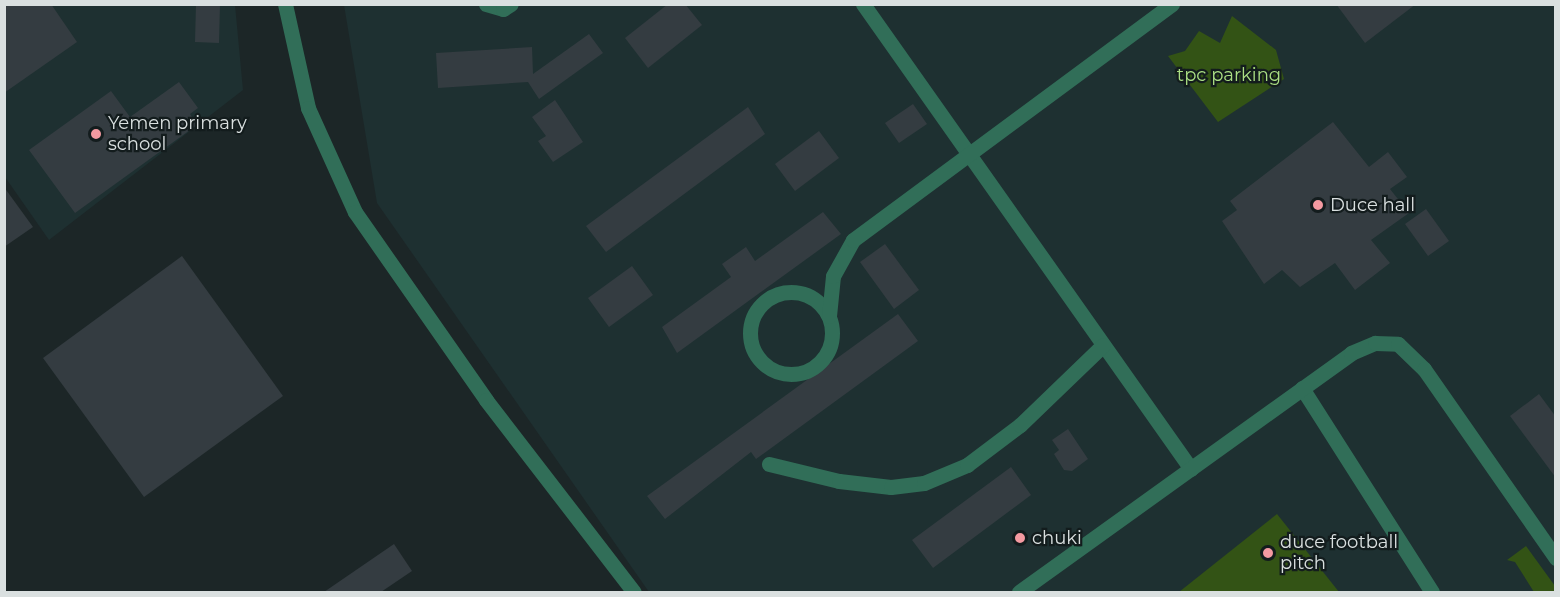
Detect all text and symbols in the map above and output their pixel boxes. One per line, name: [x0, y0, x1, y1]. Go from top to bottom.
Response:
park label: tpc parking: [1177, 64, 1281, 86]
place label: Yemen primary school: [108, 113, 247, 156]
marker: Yemen primary school: [89, 127, 103, 141]
place label: Duce hall: [1330, 194, 1415, 216]
marker: Duce hall: [1311, 198, 1325, 212]
place label: chuki: [1032, 527, 1082, 549]
marker: chuki: [1013, 531, 1027, 545]
place label: duce football pitch: [1280, 532, 1398, 574]
marker: duce football pitch: [1261, 546, 1275, 560]

